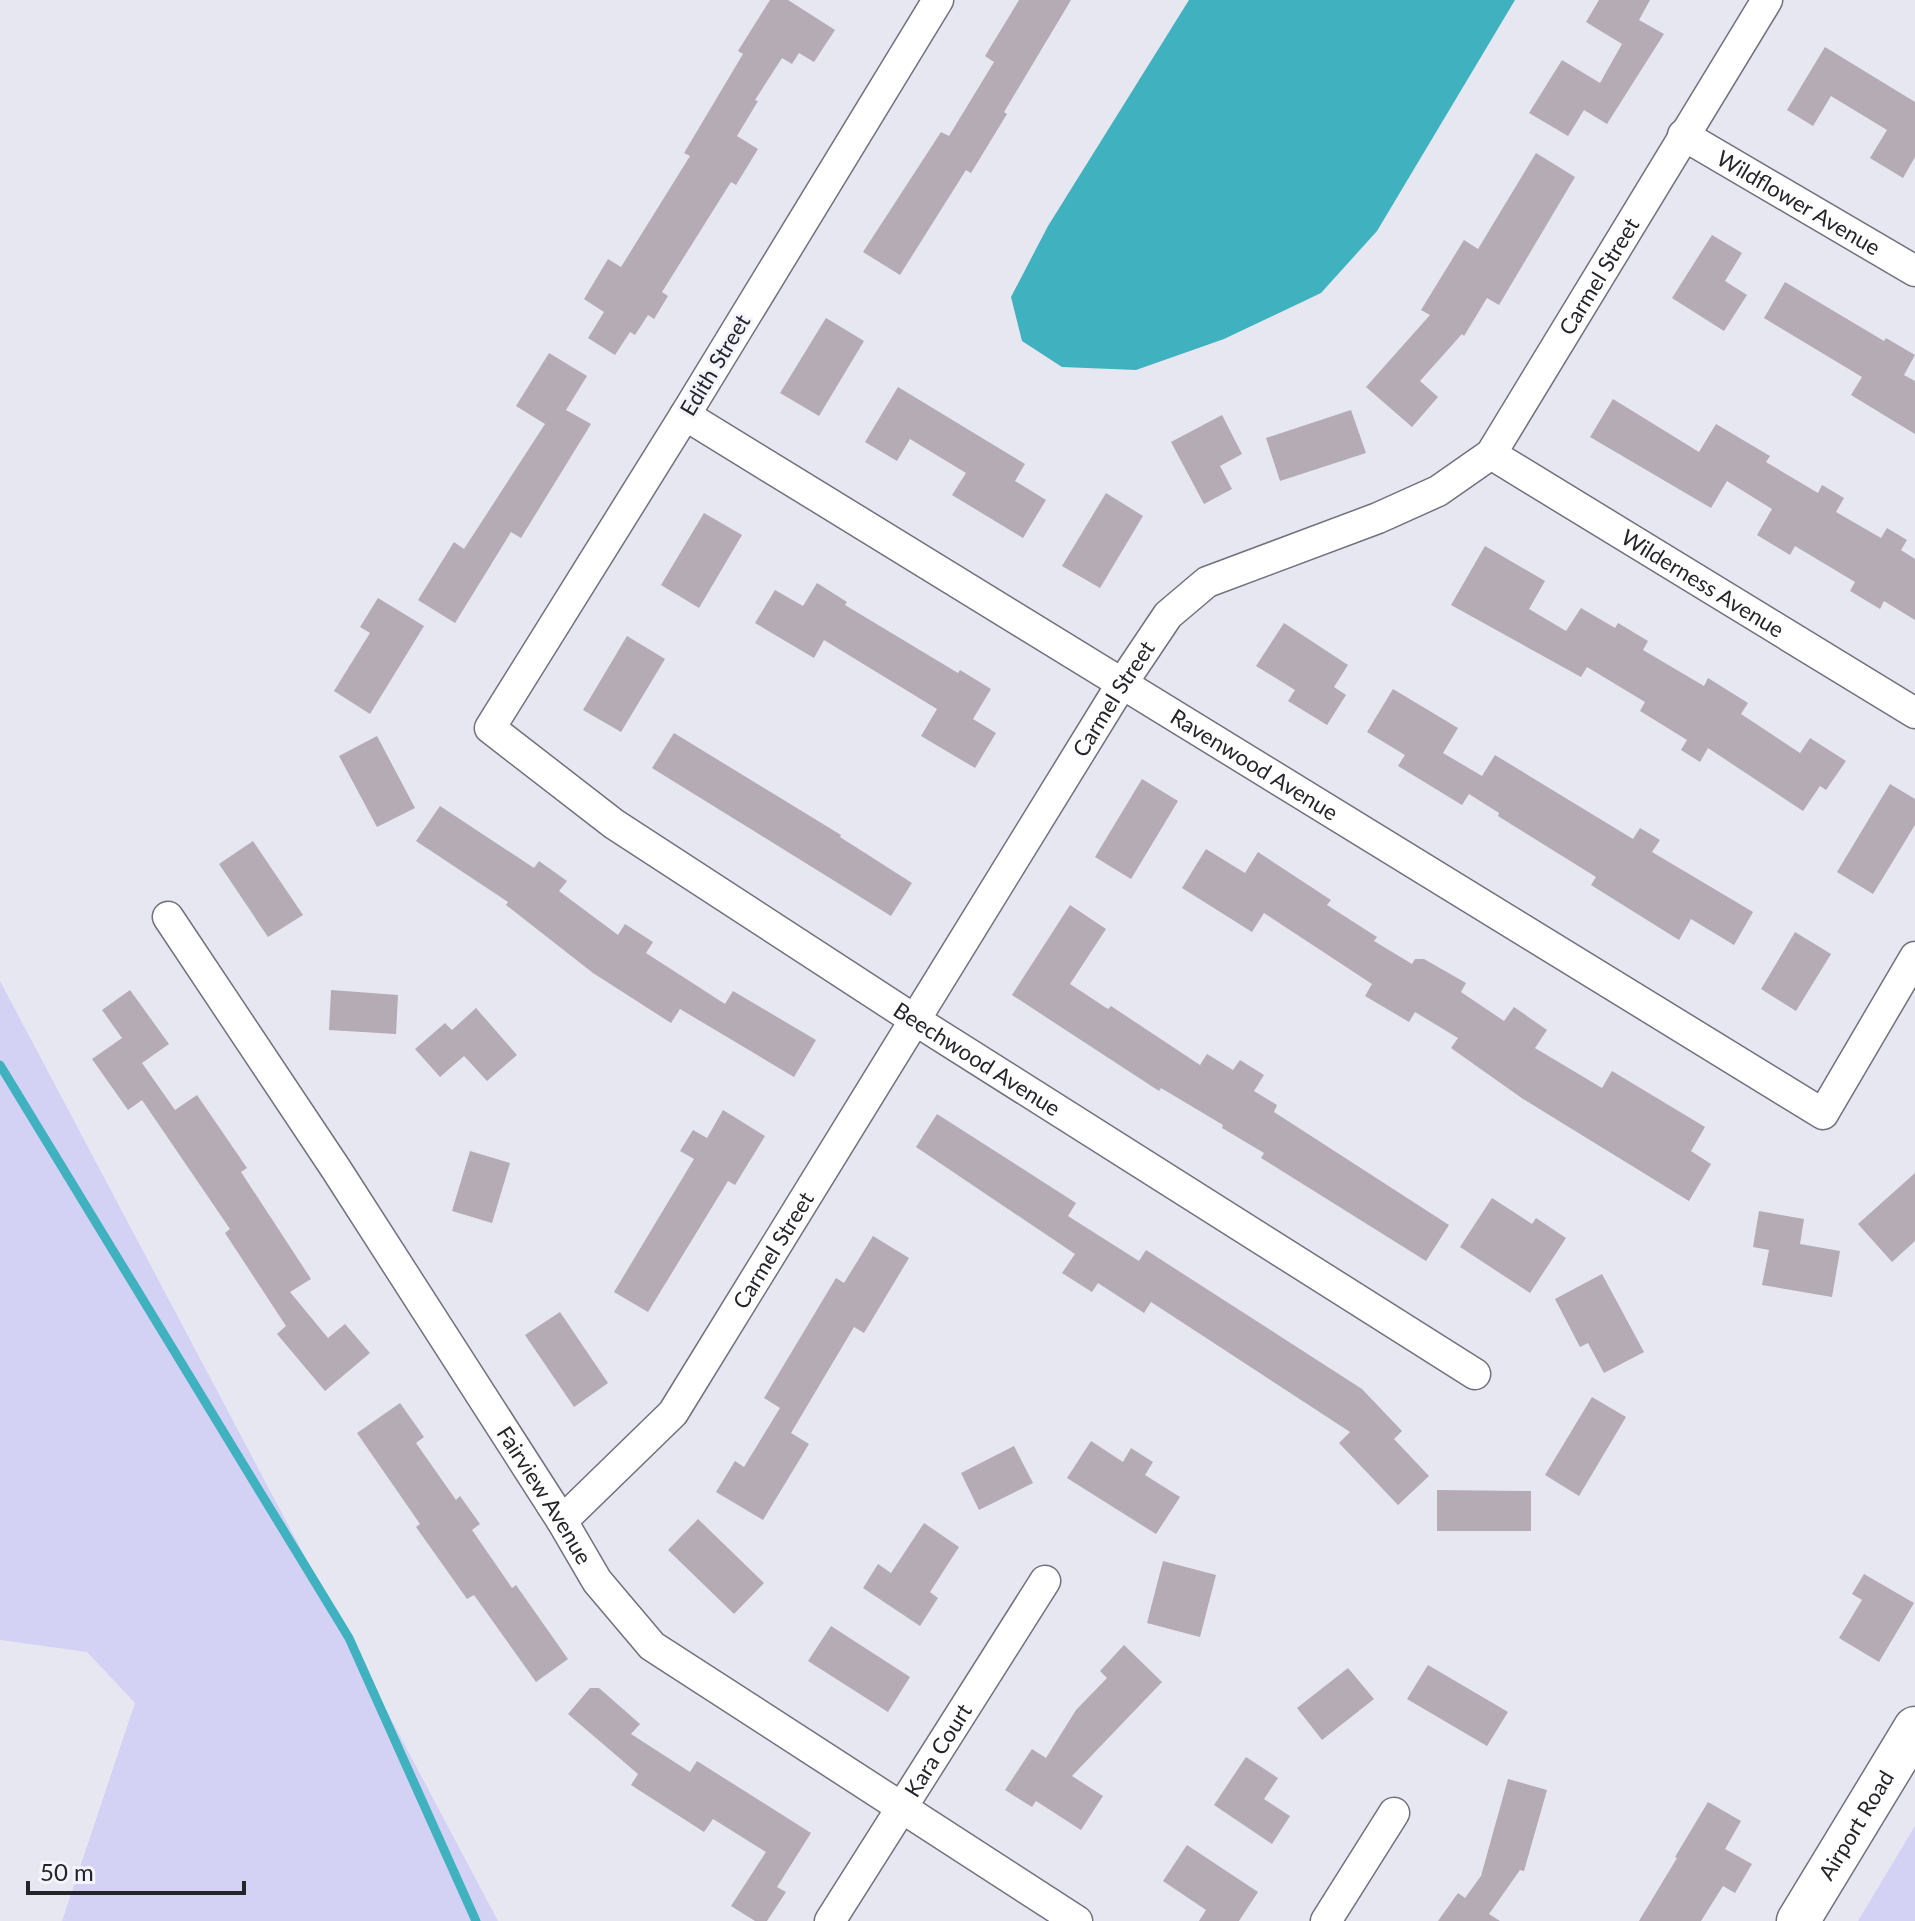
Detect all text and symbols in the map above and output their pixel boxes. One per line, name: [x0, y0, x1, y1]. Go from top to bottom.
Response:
street label: Wildflower Avenue: [1712, 144, 1885, 261]
street label: Carmel Street: [1553, 212, 1645, 340]
street label: Edith Street: [674, 309, 755, 420]
street label: Wilderness Avenue: [1617, 523, 1789, 643]
street label: Carmel Street: [1066, 635, 1160, 761]
street label: Ravenwood Avenue: [1166, 703, 1343, 826]
street label: Beechwood Avenue: [889, 996, 1066, 1121]
street label: Carmel Street: [727, 1186, 819, 1313]
street label: Fairview Avenue: [492, 1421, 598, 1569]
street label: Kara Court: [898, 1698, 977, 1802]
street label: Airport Road: [1812, 1765, 1899, 1885]
scale bar: [28, 1845, 244, 1895]
text: 50 m: [40, 1857, 94, 1886]

